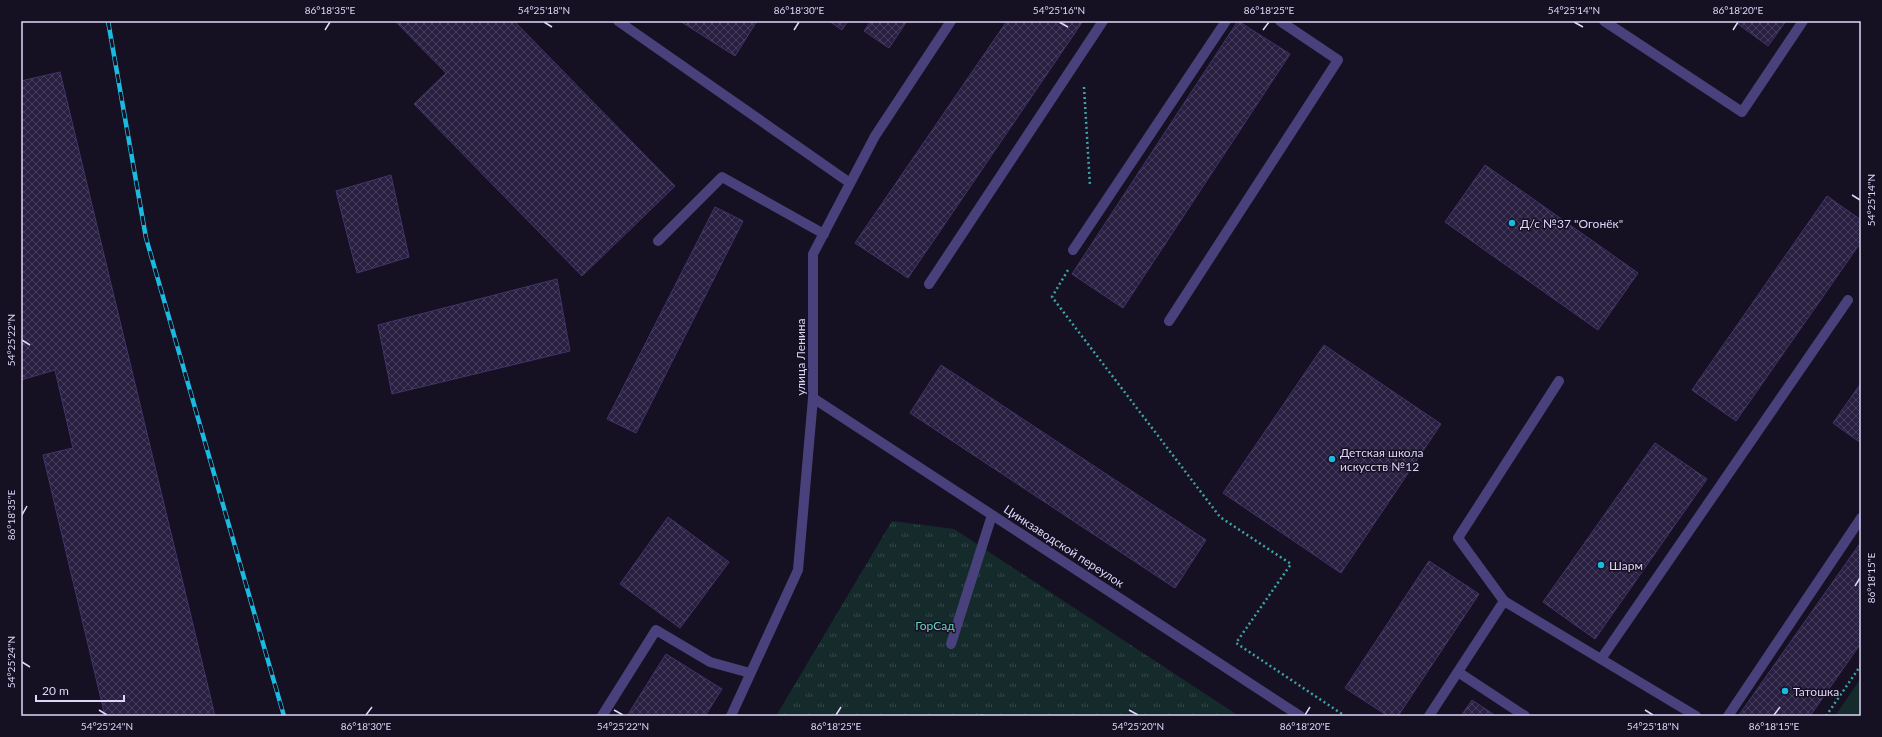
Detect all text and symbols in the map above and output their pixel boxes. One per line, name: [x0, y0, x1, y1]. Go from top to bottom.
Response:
text: 86°18'35"E: [305, 4, 355, 16]
text: 54°25'18"N: [518, 4, 570, 16]
text: 86°18'30"E: [774, 4, 824, 16]
text: 54°25'16"N: [1033, 4, 1085, 16]
text: 86°18'25"E: [1244, 4, 1294, 16]
text: 54°25'14"N: [1548, 4, 1600, 16]
text: 86°18'20"E: [1713, 4, 1763, 16]
text: 54°25'14"N: [1865, 174, 1877, 226]
place label: Д/с №37 "Огонёк": [1520, 216, 1623, 231]
marker: Д/с №37 "Огонёк": [1507, 218, 1517, 228]
text: 54°25'22"N: [5, 314, 17, 366]
street label: улица Ленина: [793, 318, 808, 396]
place label: Детская школа искусств №12: [1340, 445, 1424, 474]
marker: Детская школа искусств №12: [1327, 454, 1337, 464]
text: 86°18'35"E: [5, 490, 17, 540]
street label: Цинкзаводской переулок: [1001, 501, 1128, 591]
text: 86°18'15"E: [1865, 553, 1877, 603]
place label: Шарм: [1609, 558, 1643, 573]
marker: Шарм: [1596, 560, 1606, 570]
park label: ГорСад: [915, 618, 955, 633]
text: 54°25'24"N: [5, 636, 17, 688]
scale bar: [36, 677, 124, 703]
text: 20 m: [42, 683, 69, 698]
place label: Татошка: [1793, 684, 1839, 699]
marker: Татошка: [1780, 686, 1790, 696]
text: 54°25'24"N: [81, 720, 133, 732]
text: 86°18'30"E: [341, 720, 391, 732]
text: 54°25'22"N: [597, 720, 649, 732]
text: 86°18'25"E: [811, 720, 861, 732]
text: 54°25'20"N: [1112, 720, 1164, 732]
text: 86°18'20"E: [1280, 720, 1330, 732]
text: 54°25'18"N: [1627, 720, 1679, 732]
text: 86°18'15"E: [1749, 720, 1799, 732]

